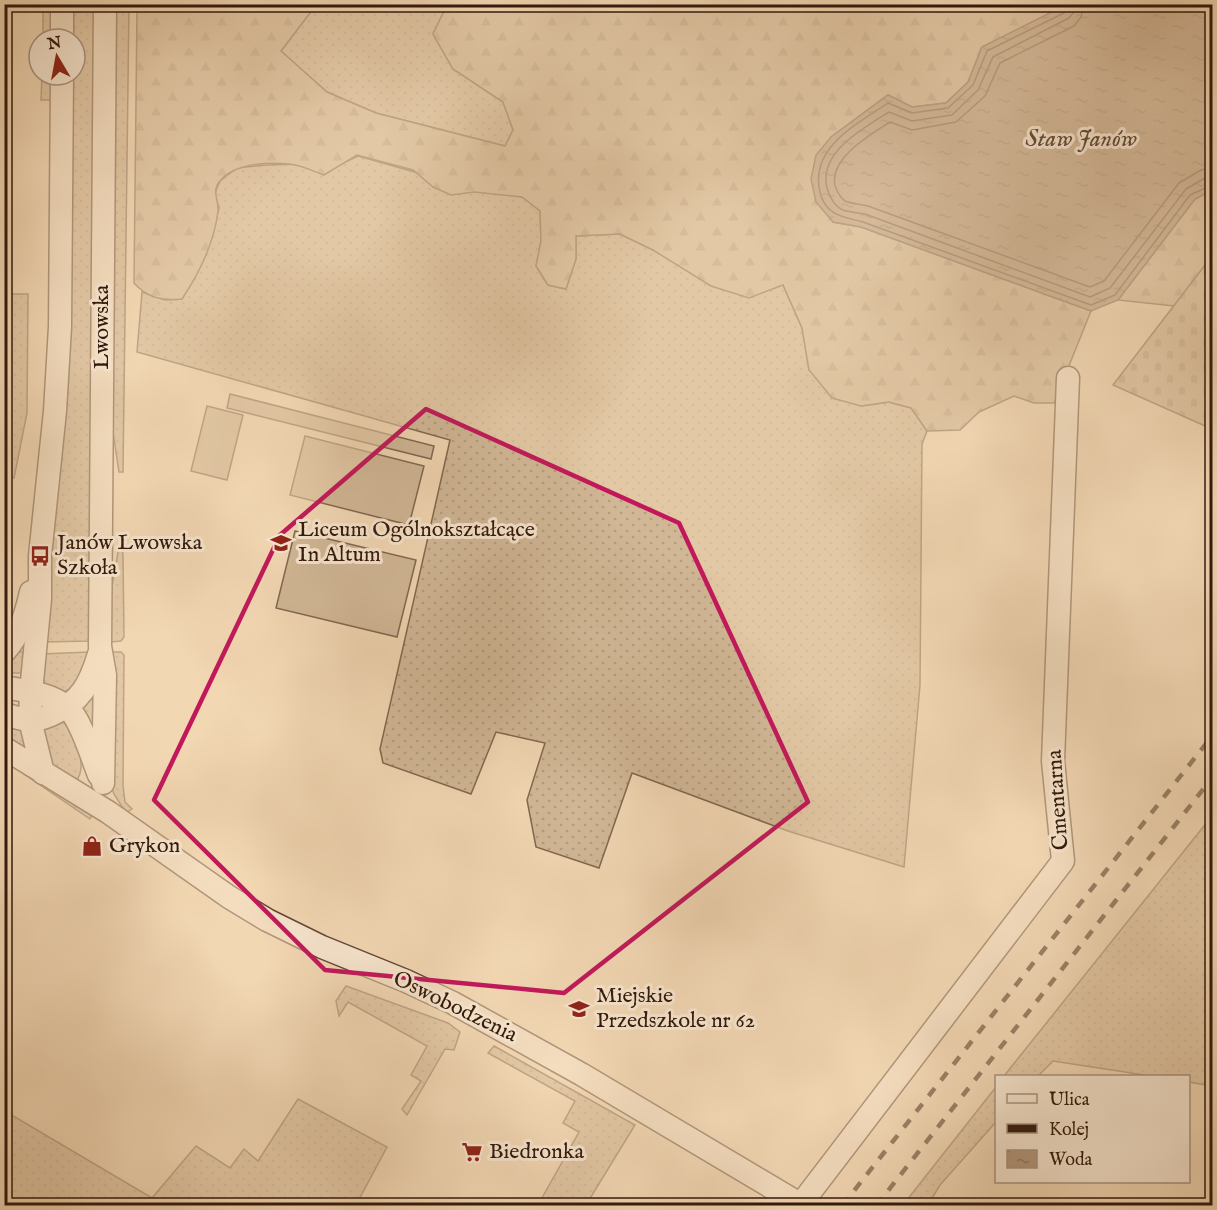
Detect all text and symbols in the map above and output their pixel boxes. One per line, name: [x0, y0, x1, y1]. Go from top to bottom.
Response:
north arrow: [27, 27, 87, 87]
text: N: [45, 33, 63, 55]
water label: Staw Janów: [1025, 124, 1138, 155]
street label: Lwowska: [88, 284, 116, 369]
place label: Liceum Ogólnokształcące In Altum: [298, 516, 535, 569]
place label: Janów Lwowska Szkoła: [54, 529, 203, 582]
school or university icon: Liceum Ogólnokształcące In Altum: [269, 531, 293, 555]
bus stop icon: Janów Lwowska Szkoła: [28, 544, 52, 568]
street label: Cmentarna: [1040, 748, 1075, 851]
place label: Grykon: [109, 832, 180, 860]
shop icon: Grykon: [80, 834, 104, 858]
street label: Oswobodzenia: [388, 965, 522, 1049]
place label: Miejskie Przedszkole nr 62: [596, 982, 755, 1035]
school or university icon: Miejskie Przedszkole nr 62: [567, 997, 591, 1021]
legend: [995, 1075, 1190, 1183]
text: Ulica: [1049, 1089, 1090, 1112]
text: Kolej: [1049, 1119, 1089, 1142]
place label: Biedronka: [489, 1138, 585, 1166]
supermarket icon: Biedronka: [460, 1140, 484, 1164]
text: Woda: [1049, 1149, 1093, 1172]

